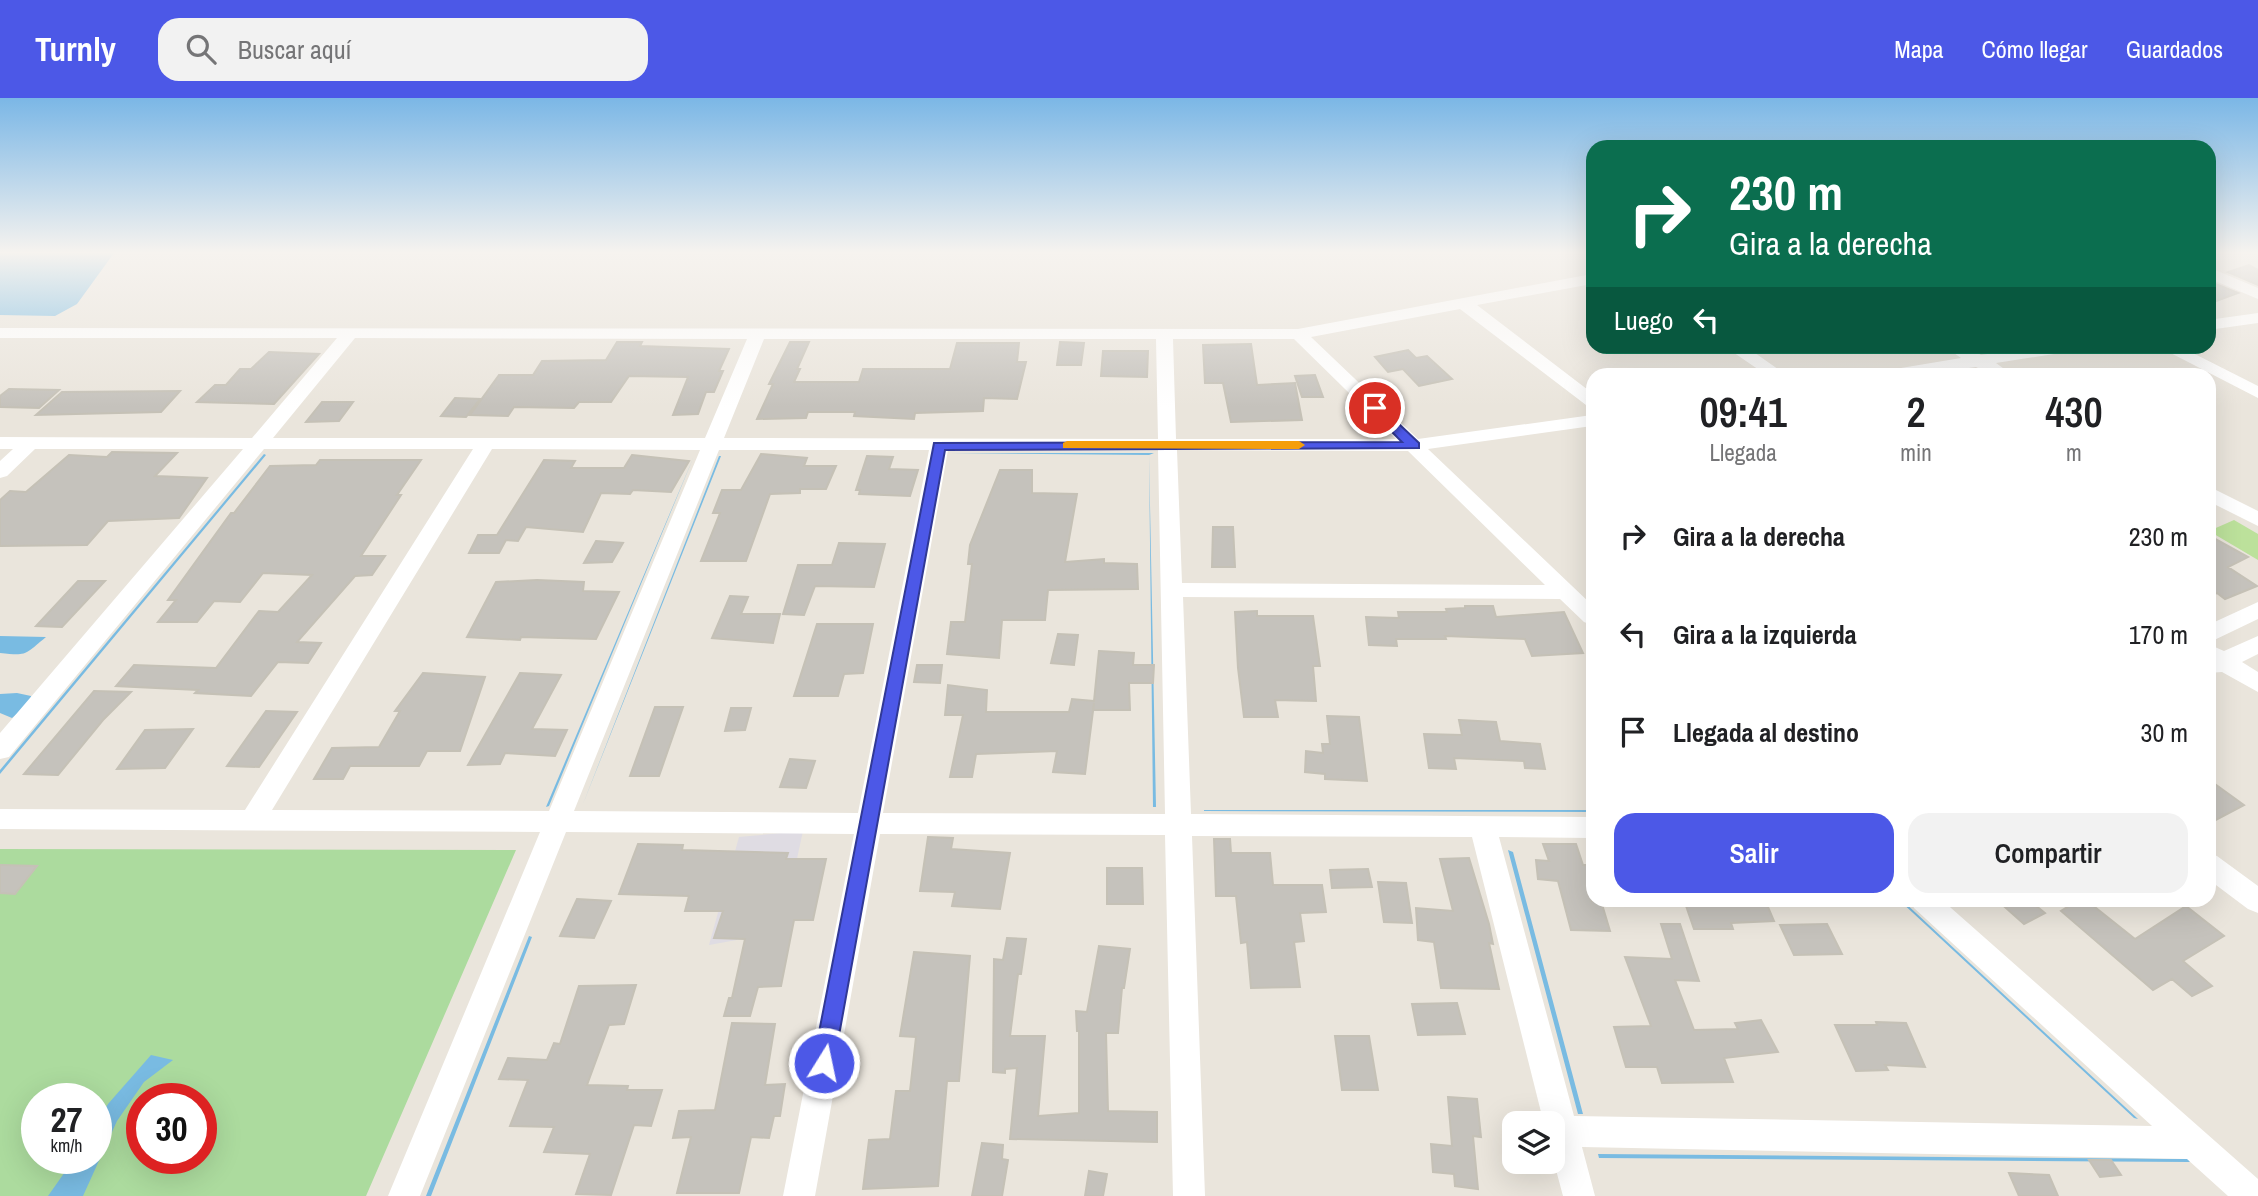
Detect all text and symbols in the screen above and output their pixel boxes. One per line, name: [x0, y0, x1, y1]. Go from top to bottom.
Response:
search box: [158, 18, 648, 81]
text: Turnly: [35, 27, 116, 71]
icon: search: [182, 30, 220, 68]
text: Buscar aquí: [238, 32, 352, 67]
text: Mapa: [1894, 33, 1944, 65]
text: Cómo llegar: [1982, 33, 2088, 65]
text: Guardados: [2126, 33, 2223, 65]
text: 230 m: [1729, 159, 1843, 225]
icon: right: [1614, 168, 1705, 259]
text: Gira a la derecha: [1729, 222, 1932, 265]
icon: left: [1687, 301, 1725, 339]
text: Luego: [1614, 303, 1673, 338]
pin: [1345, 378, 1405, 438]
text: 09:41: [1699, 384, 1787, 440]
text: 2: [1906, 384, 1926, 440]
text: 430: [2045, 384, 2103, 440]
icon: arrive: [1356, 389, 1394, 427]
text: Llegada: [1710, 437, 1777, 468]
text: min: [1900, 437, 1932, 468]
text: m: [2066, 437, 2082, 468]
icon: right: [1614, 517, 1652, 555]
text: Gira a la derecha: [1673, 519, 1845, 554]
text: 230 m: [2129, 519, 2188, 554]
icon: left: [1614, 615, 1652, 653]
text: Gira a la izquierda: [1673, 617, 1857, 652]
text: 170 m: [2129, 617, 2188, 652]
icon: arrive: [1614, 713, 1652, 751]
text: Llegada al destino: [1673, 715, 1859, 750]
text: 30 m: [2141, 715, 2188, 750]
button: Salir: [1614, 813, 1894, 893]
button: Compartir: [1908, 813, 2188, 893]
position arrow: [787, 1026, 861, 1100]
speed limit sign: 30: [126, 1083, 217, 1174]
text: 27: [51, 1096, 82, 1143]
map controls: [1502, 1111, 1565, 1174]
button: layers: [1502, 1111, 1565, 1174]
text: km/h: [51, 1133, 83, 1158]

